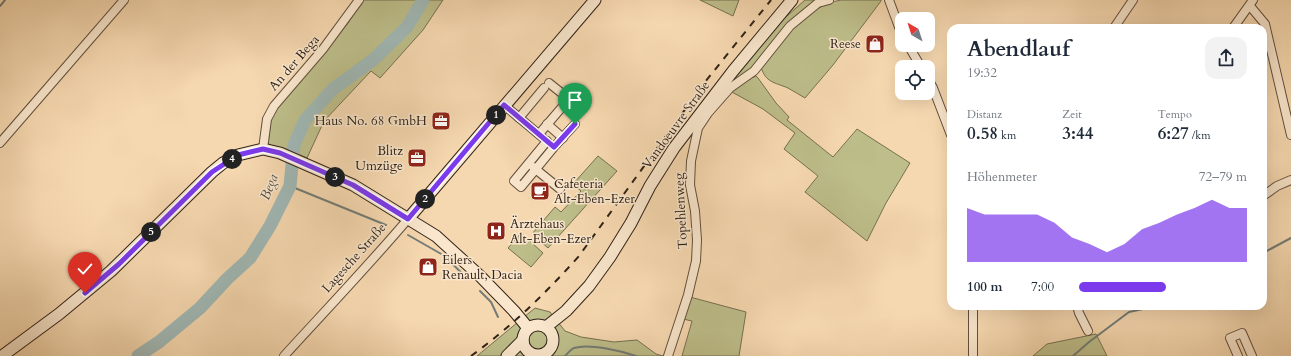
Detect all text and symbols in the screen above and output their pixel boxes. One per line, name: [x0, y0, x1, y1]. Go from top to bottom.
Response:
north arrow: [895, 12, 935, 52]
map controls: [895, 12, 935, 100]
street label: An der Bega: [265, 31, 324, 95]
shop icon: Reese: [864, 33, 886, 55]
text: Abendlauf: [967, 34, 1070, 64]
place label: Reese: [830, 35, 861, 53]
button: share: [1205, 37, 1247, 79]
button: locate: [895, 60, 935, 100]
text: 19:32: [967, 64, 997, 82]
street label: Vandoeuvre Straße: [638, 77, 714, 173]
pin: [558, 83, 592, 124]
icon: arrive: [564, 89, 586, 111]
pin: 1: [486, 105, 506, 125]
text: 1: [493, 107, 499, 122]
text: Distanz: [967, 107, 1002, 122]
text: Zeit: [1062, 107, 1082, 122]
text: Tempo: [1158, 107, 1192, 122]
office icon: Haus No. 68 GmbH: [430, 110, 452, 132]
place label: Haus No. 68 GmbH: [315, 112, 427, 130]
text: 0.58: [967, 122, 998, 145]
text: 3:44: [1062, 122, 1093, 145]
text: 6:27: [1158, 122, 1189, 145]
text: km: [998, 128, 1016, 143]
text: /km: [1189, 128, 1210, 143]
place label: Blitz Umzüge: [355, 142, 403, 175]
office icon: Blitz Umzüge: [406, 147, 428, 169]
pin: 4: [222, 149, 242, 169]
text: 4: [229, 151, 235, 166]
pin: 3: [325, 167, 345, 187]
text: Höhenmeter: [967, 168, 1037, 186]
text: 72–79 m: [1199, 168, 1247, 186]
text: 3: [332, 169, 338, 184]
water label: Bega: [255, 171, 283, 203]
street label: Topehlenweg: [670, 172, 692, 250]
place label: Cafeteria Alt-Eben-Ezer: [554, 175, 635, 208]
cafe icon: Cafeteria Alt-Eben-Ezer: [529, 180, 551, 202]
pin: 2: [415, 189, 435, 209]
text: 2: [422, 191, 428, 206]
place label: Ärztehaus Alt-Eben-Ezer: [510, 215, 591, 248]
street label: Lagesche Straße: [318, 219, 390, 297]
hospital icon: Ärztehaus Alt-Eben-Ezer: [485, 220, 507, 242]
pin: 5: [141, 222, 161, 242]
text: 5: [148, 224, 154, 239]
place label: Eilers Renault, Dacia: [442, 251, 523, 284]
pin: [68, 252, 102, 293]
shop icon: Eilers Renault, Dacia: [417, 256, 439, 278]
icon: check: [74, 258, 96, 280]
text: 100 m: [967, 278, 1002, 296]
text: 7:00: [1031, 278, 1054, 296]

